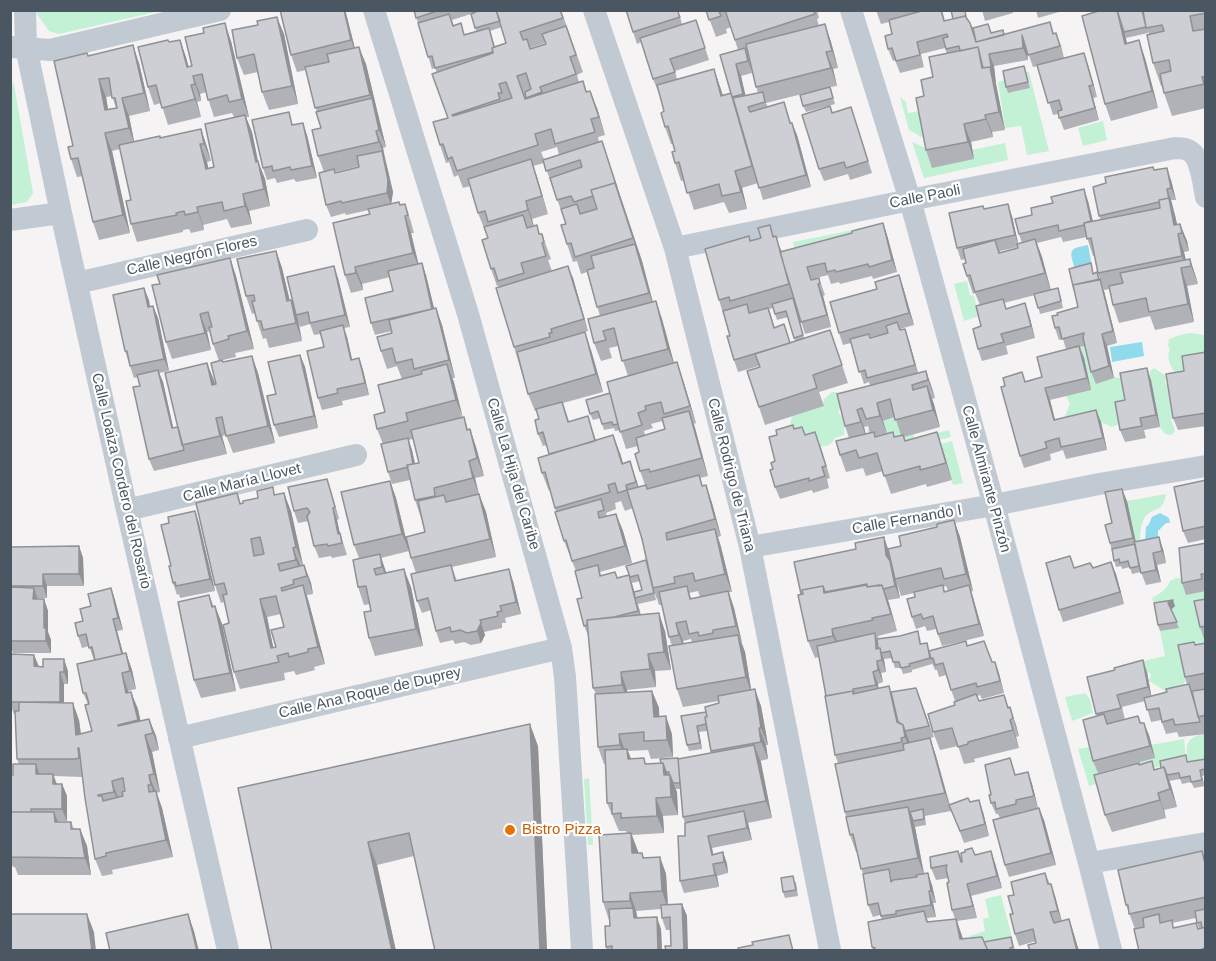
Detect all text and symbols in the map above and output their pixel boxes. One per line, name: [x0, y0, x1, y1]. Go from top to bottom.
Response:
street label: Calle Paoli: [888, 181, 962, 213]
street label: Calle Negrón Flores: [125, 232, 259, 280]
street label: Calle Loaiza Cordero del Rosario: [87, 371, 155, 591]
street label: Calle La Hija del Caribe: [483, 396, 543, 552]
street label: Calle Rodrigo de Triana: [703, 396, 759, 554]
street label: Calle Almirante Pinzón: [958, 403, 1014, 555]
street label: Calle María Llovet: [181, 460, 303, 506]
street label: Calle Fernando I: [851, 502, 963, 538]
street label: Calle Ana Roque de Duprey: [277, 663, 463, 723]
place label: Bistro Pizza: [522, 821, 601, 839]
marker: Bistro Pizza: [503, 823, 517, 837]

